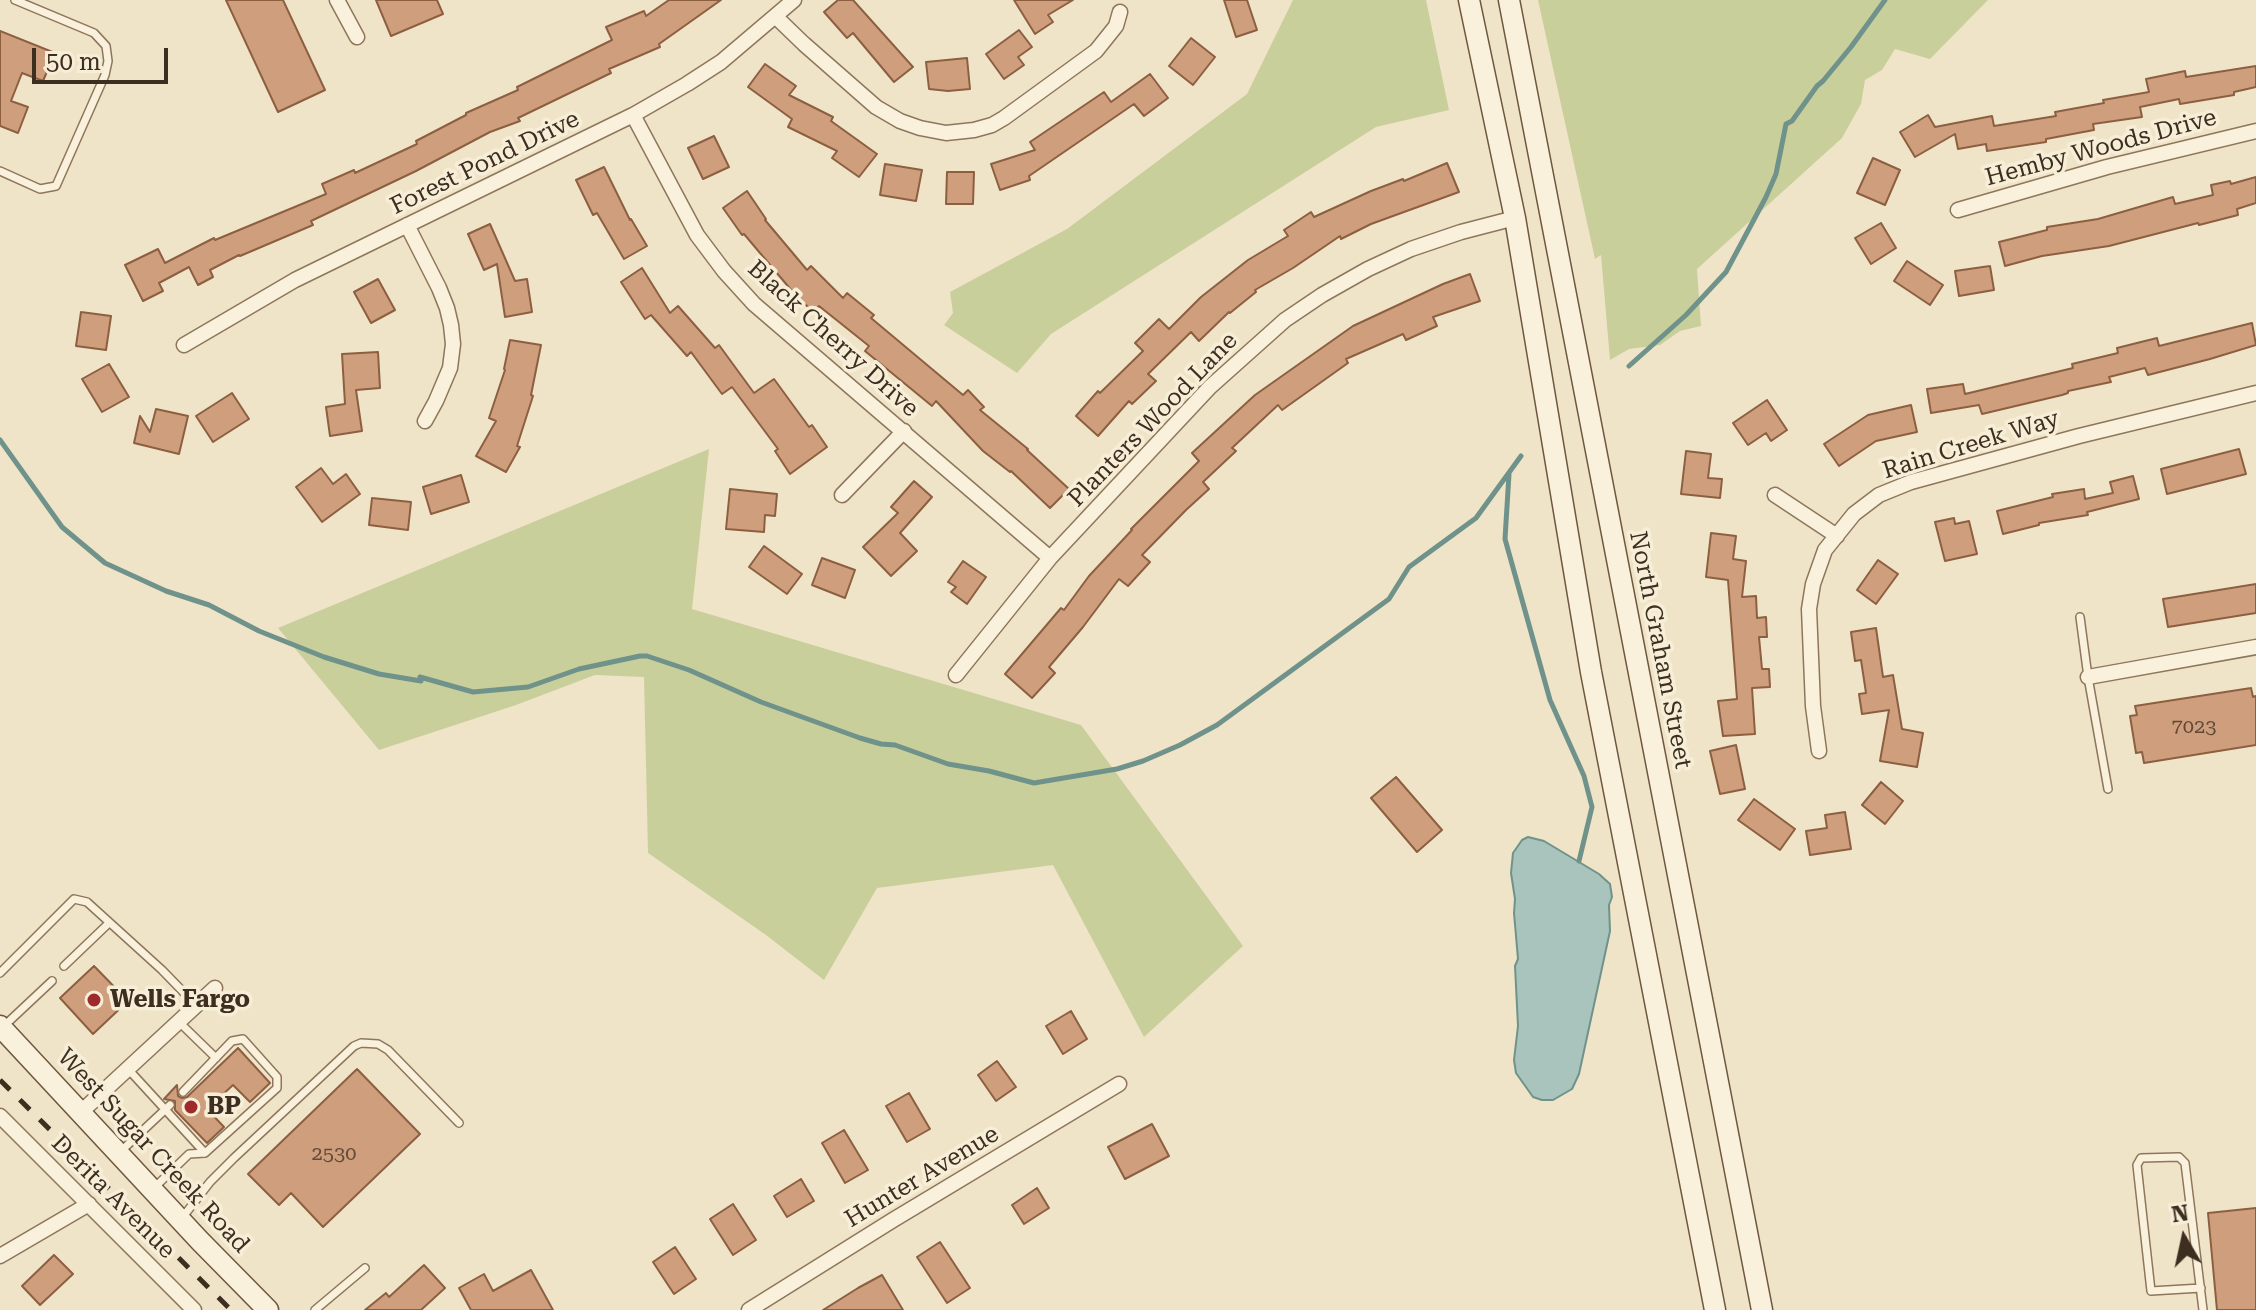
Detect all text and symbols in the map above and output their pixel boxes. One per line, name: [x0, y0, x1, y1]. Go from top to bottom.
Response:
scale bar: [36, 32, 172, 82]
text: 50 m: [46, 48, 101, 76]
street label: Hemby Woods Drive: [1982, 103, 2220, 193]
street label: Forest Pond Drive: [386, 105, 584, 221]
street label: Black Cherry Drive: [742, 255, 924, 423]
street label: Planters Wood Lane: [1062, 327, 1244, 513]
street label: Rain Creek Way: [1879, 404, 2063, 486]
street label: North Graham Street: [1623, 529, 1697, 771]
house number: 7023: [2172, 715, 2216, 739]
place label: Wells Fargo: [110, 986, 250, 1014]
marker: Wells Fargo: [85, 991, 103, 1009]
street label: West Sugar Creek Road: [51, 1043, 255, 1259]
place label: BP: [207, 1093, 241, 1121]
marker: BP: [182, 1098, 200, 1116]
street label: Hunter Avenue: [840, 1120, 1004, 1234]
street label: Derita Avenue: [45, 1129, 181, 1265]
house number: 2530: [312, 1142, 356, 1166]
north arrow: [2144, 1198, 2224, 1278]
text: N: [2170, 1200, 2190, 1227]

